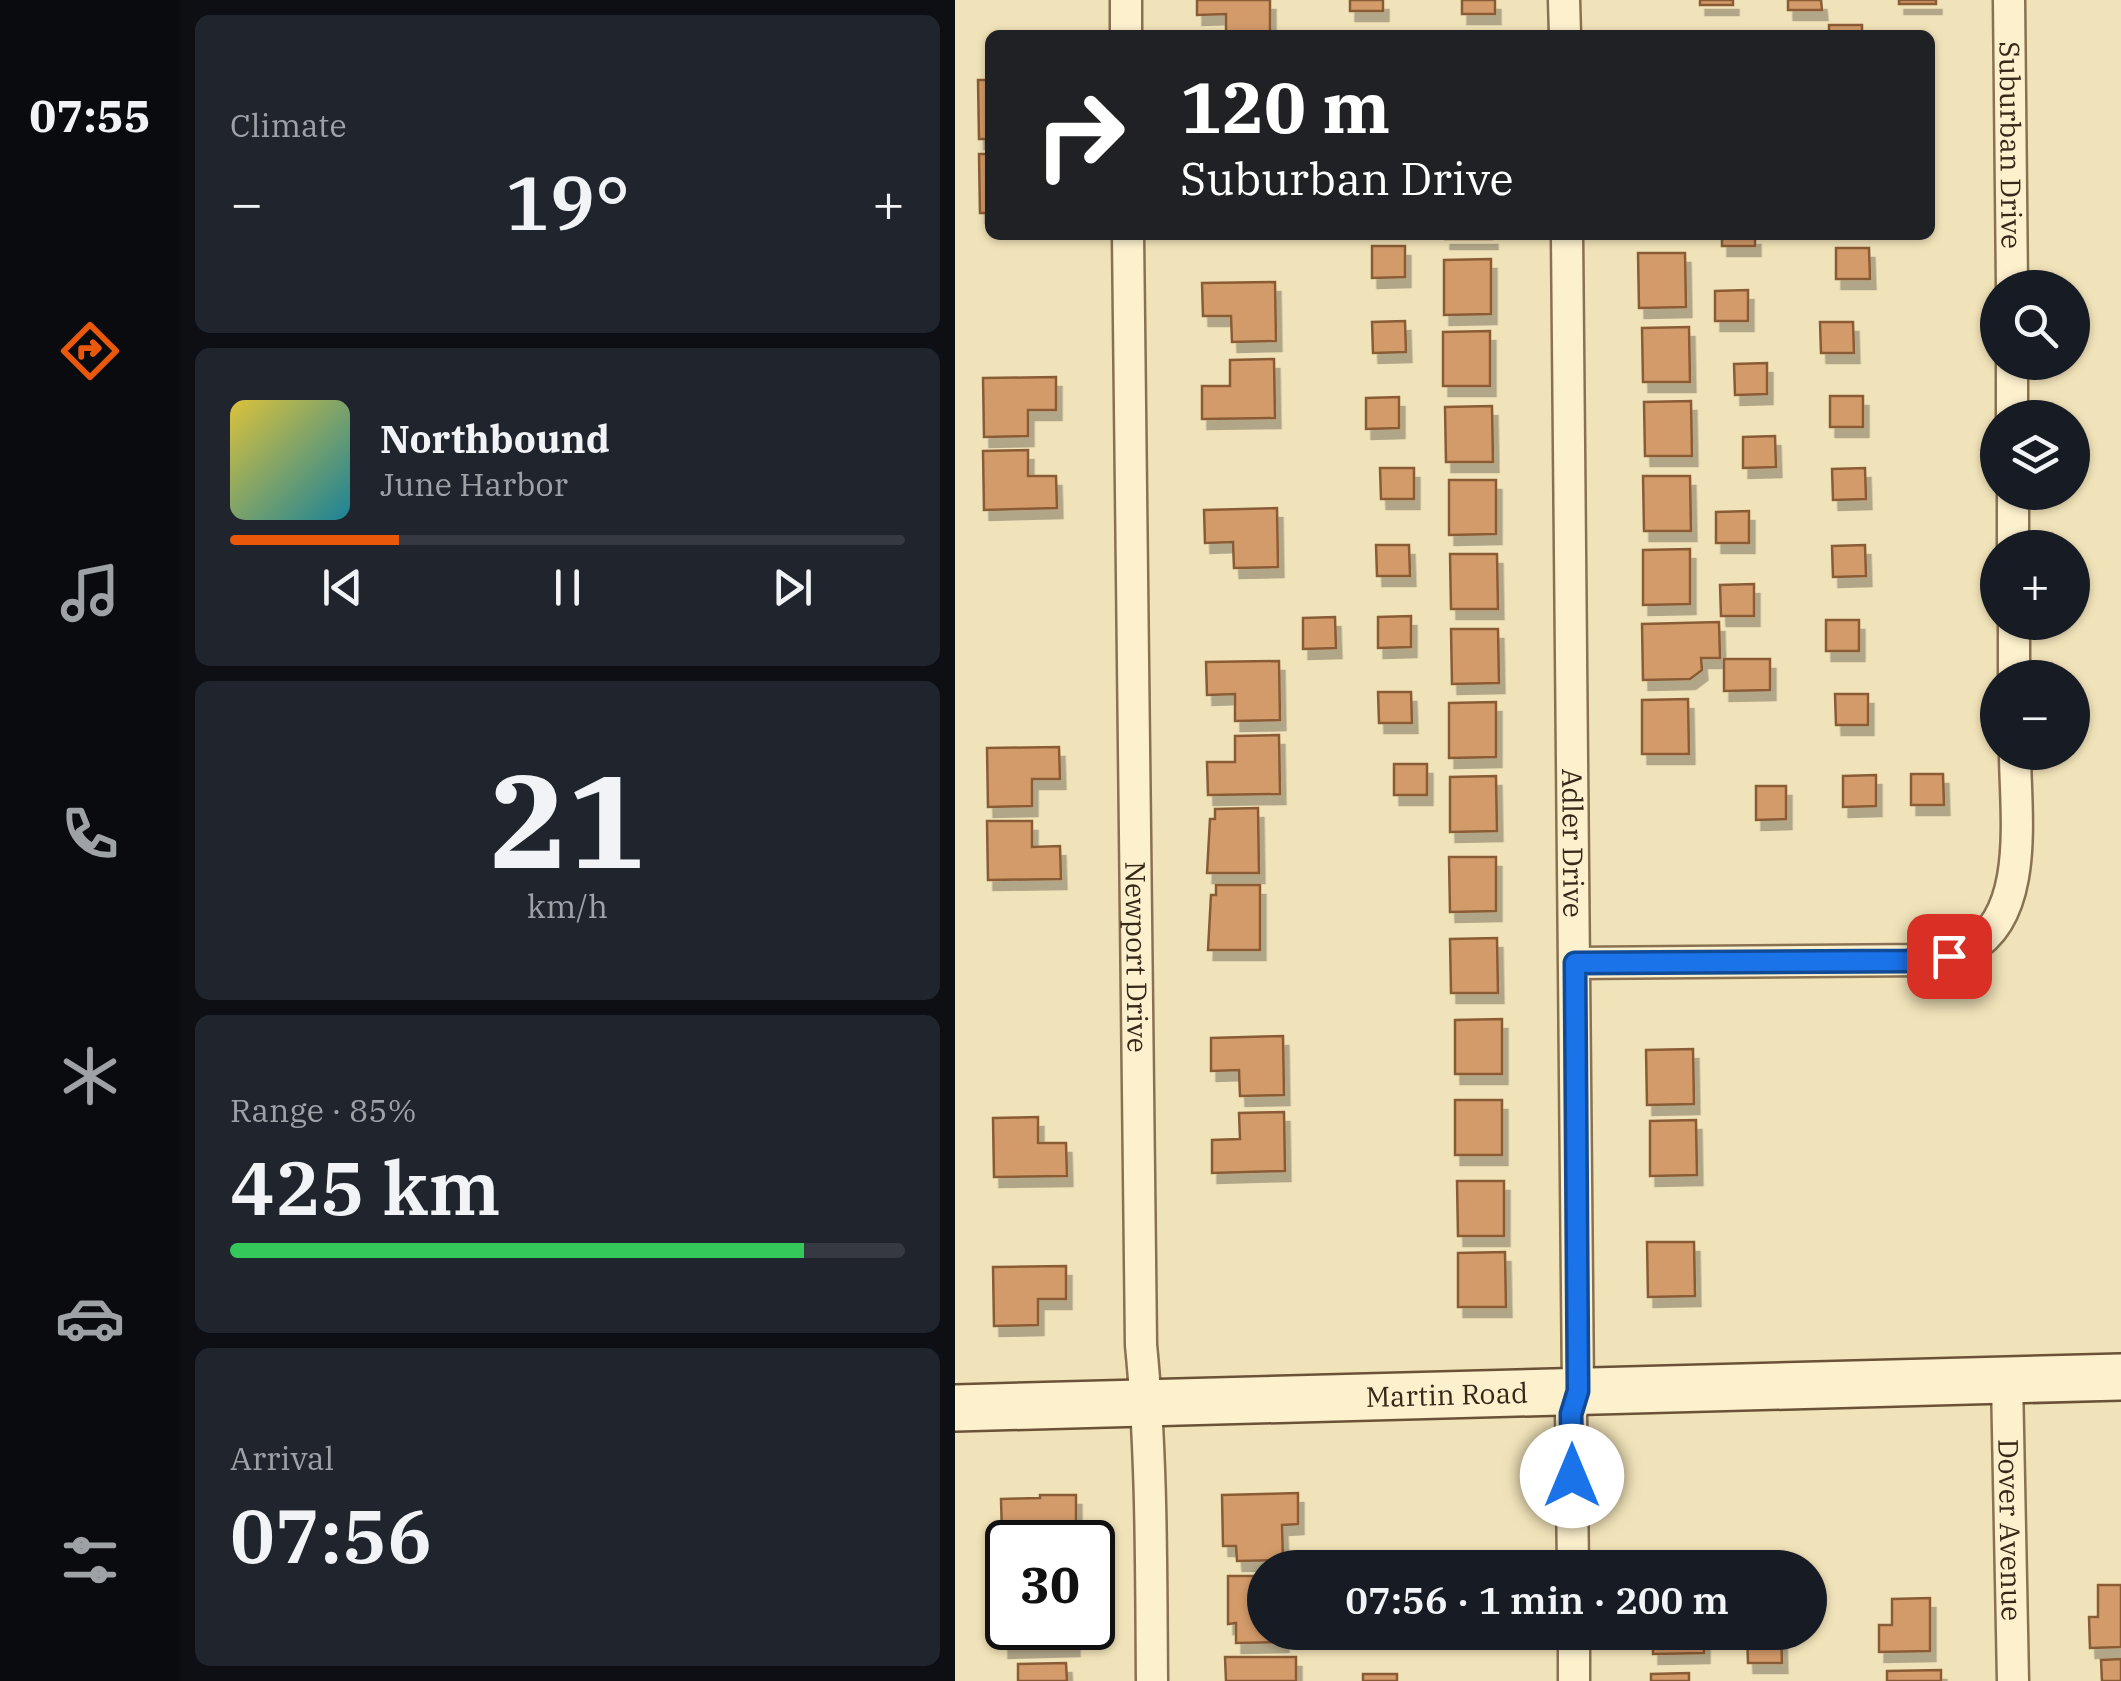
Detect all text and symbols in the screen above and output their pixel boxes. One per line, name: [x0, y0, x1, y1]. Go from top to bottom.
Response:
street label: Suburban Drive: [1991, 41, 2031, 249]
text: 120 m: [1180, 61, 1390, 152]
icon: right: [1015, 70, 1145, 200]
text: 07:55: [29, 86, 151, 144]
text: Climate: [230, 104, 347, 146]
text: Suburban Drive: [1180, 149, 1514, 207]
text: 19°: [505, 153, 630, 251]
text: −: [230, 167, 263, 238]
text: +: [872, 167, 905, 238]
map controls: [1980, 270, 2090, 770]
button: search: [1980, 270, 2090, 380]
icon: directions: [55, 316, 125, 386]
button: layers: [1980, 400, 2090, 510]
text: Northbound: [380, 414, 610, 463]
text: June Harbor: [380, 463, 568, 505]
button: +: [1980, 530, 2090, 640]
icon: music: [55, 558, 125, 628]
icon: previous: [315, 560, 370, 615]
icon: pause: [540, 560, 595, 615]
icon: next: [765, 560, 820, 615]
button: −: [1980, 660, 2090, 770]
text: 21: [489, 735, 646, 904]
street label: Adler Drive: [1554, 768, 1592, 918]
icon: phone: [55, 799, 125, 869]
street label: Newport Drive: [1117, 861, 1157, 1053]
text: km/h: [527, 885, 608, 927]
pin: [1907, 914, 1992, 999]
icon: arrive: [1922, 929, 1977, 984]
icon: climate: [55, 1041, 125, 1111]
text: Range · 85%: [230, 1089, 417, 1131]
text: 425 km: [230, 1138, 501, 1236]
icon: car: [55, 1283, 125, 1353]
street label: Martin Road: [1365, 1374, 1528, 1415]
position arrow: [1520, 1424, 1624, 1528]
text: Arrival: [230, 1437, 334, 1479]
street label: Dover Avenue: [1990, 1438, 2031, 1622]
text: 07:56: [230, 1486, 432, 1584]
speed limit sign: 30: [985, 1520, 1115, 1650]
icon: filters: [55, 1525, 125, 1595]
text: 07:56 · 1 min · 200 m: [1345, 1575, 1729, 1624]

